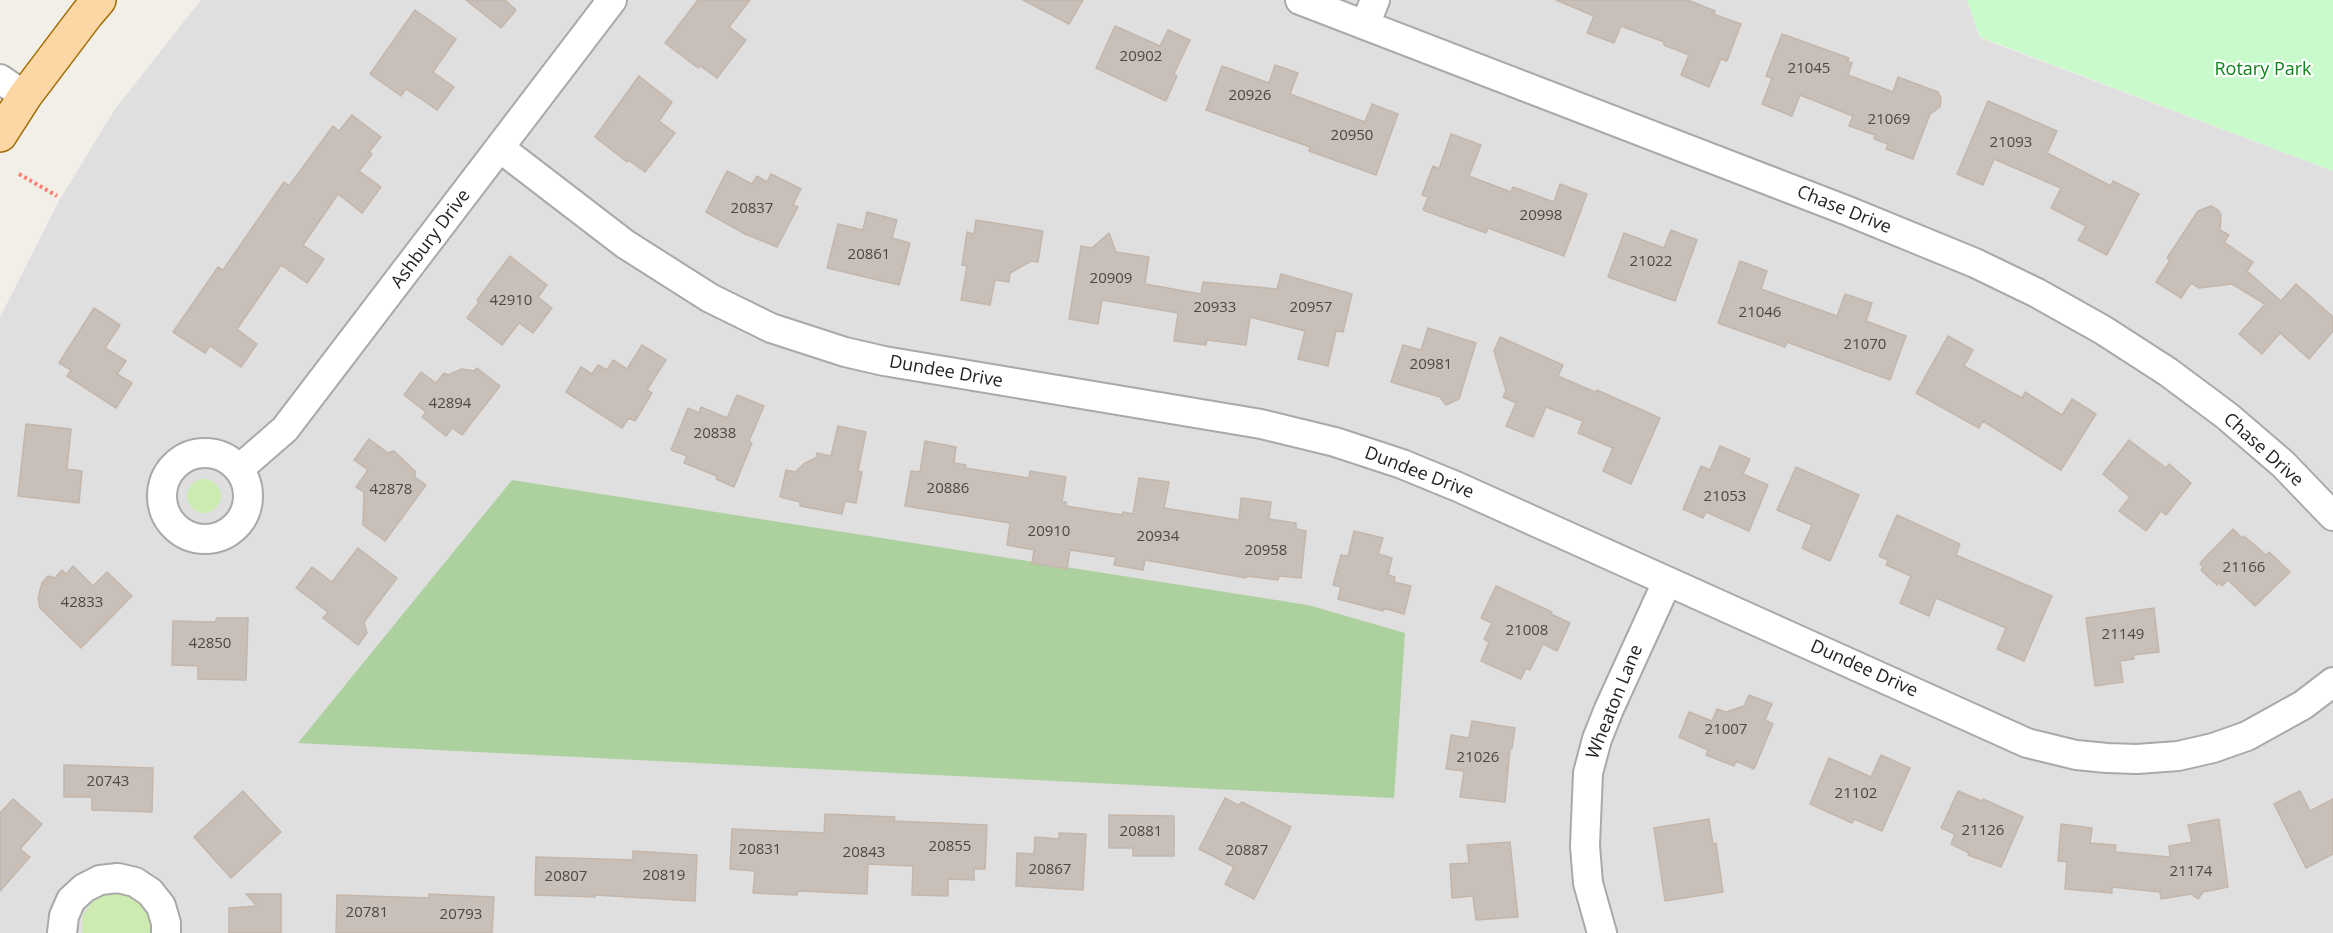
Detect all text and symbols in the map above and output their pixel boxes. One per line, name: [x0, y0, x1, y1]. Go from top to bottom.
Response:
house number: 20902: [1120, 48, 1162, 66]
park label: Rotary Park: [2214, 59, 2312, 81]
house number: 21045: [1788, 60, 1830, 78]
house number: 20926: [1229, 87, 1271, 105]
house number: 21069: [1868, 111, 1910, 129]
house number: 20950: [1331, 127, 1373, 145]
house number: 21093: [1990, 134, 2032, 152]
street label: Chase Drive: [1794, 181, 1894, 239]
street label: Ashbury Drive: [387, 185, 475, 293]
house number: 20837: [731, 200, 773, 218]
house number: 20998: [1520, 207, 1562, 225]
house number: 20861: [848, 246, 890, 264]
house number: 21022: [1630, 253, 1672, 271]
house number: 20909: [1090, 270, 1132, 288]
house number: 42910: [490, 292, 532, 310]
house number: 20933: [1194, 299, 1236, 317]
house number: 20957: [1290, 299, 1332, 317]
house number: 21046: [1739, 304, 1781, 322]
house number: 21070: [1844, 336, 1886, 354]
street label: Dundee Drive: [887, 351, 1005, 393]
house number: 20981: [1410, 356, 1452, 374]
house number: 42894: [429, 395, 471, 413]
street label: Chase Drive: [2219, 409, 2307, 491]
house number: 20838: [694, 425, 736, 443]
street label: Dundee Drive: [1361, 442, 1477, 504]
house number: 20886: [927, 480, 969, 498]
house number: 42878: [370, 481, 412, 499]
house number: 21053: [1704, 488, 1746, 506]
house number: 20910: [1028, 523, 1070, 541]
house number: 20934: [1137, 528, 1179, 546]
house number: 20958: [1245, 542, 1287, 560]
house number: 21166: [2223, 559, 2265, 577]
house number: 42833: [61, 594, 103, 612]
house number: 21008: [1506, 622, 1548, 640]
house number: 21149: [2102, 626, 2144, 644]
house number: 42850: [189, 635, 231, 653]
street label: Dundee Drive: [1807, 636, 1921, 702]
street label: Wheaton Lane: [1582, 642, 1648, 762]
house number: 21007: [1705, 721, 1747, 739]
house number: 21026: [1457, 749, 1499, 767]
house number: 20743: [87, 773, 129, 791]
house number: 21102: [1835, 785, 1877, 803]
house number: 21126: [1962, 822, 2004, 840]
house number: 20881: [1120, 823, 1162, 841]
house number: 20855: [929, 838, 971, 856]
house number: 20831: [739, 841, 781, 859]
house number: 20887: [1226, 842, 1268, 860]
house number: 20843: [843, 844, 885, 862]
house number: 20867: [1029, 861, 1071, 879]
house number: 21174: [2170, 863, 2212, 881]
house number: 20819: [643, 867, 685, 885]
house number: 20807: [545, 868, 587, 886]
house number: 20781: [346, 904, 388, 922]
house number: 20793: [440, 906, 482, 924]

